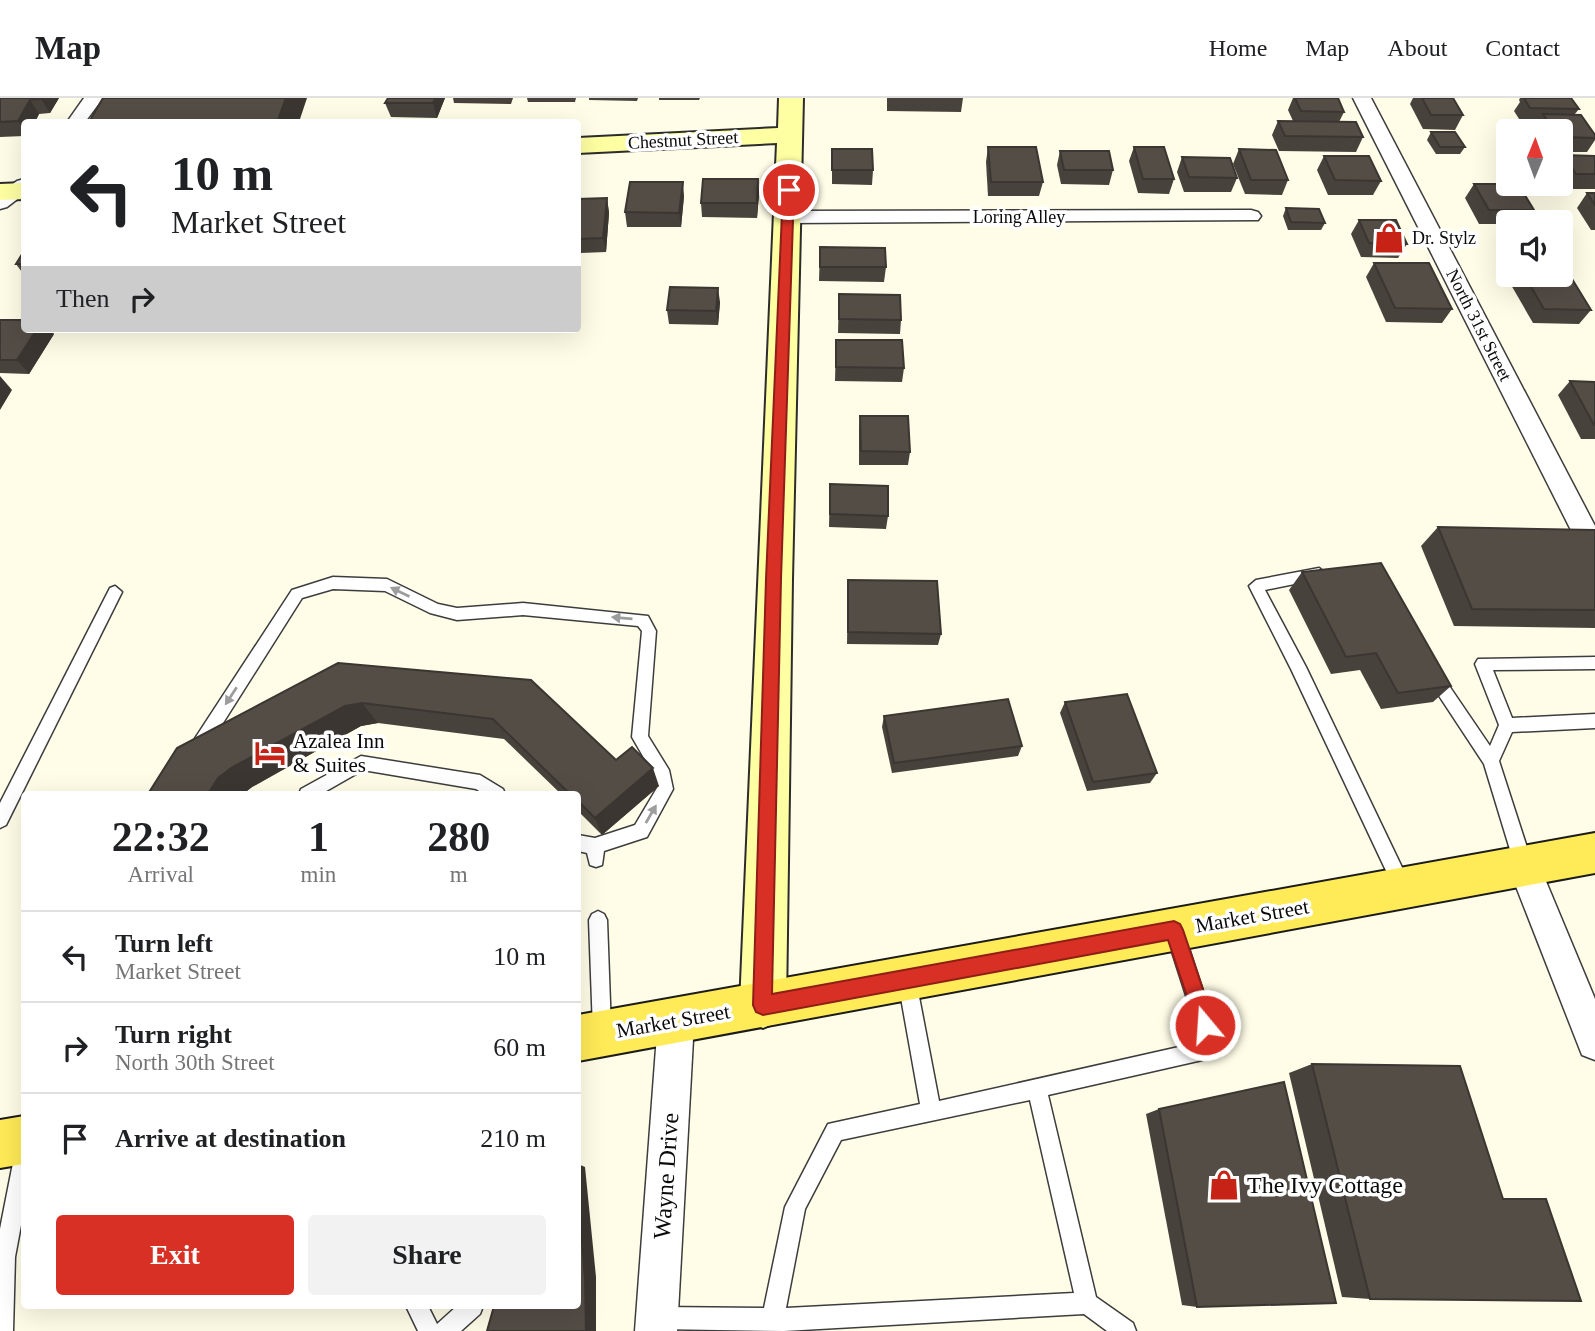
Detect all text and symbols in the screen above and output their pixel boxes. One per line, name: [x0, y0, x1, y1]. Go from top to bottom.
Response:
text: Map: [35, 30, 101, 66]
text: Home: [1209, 35, 1267, 61]
text: Map: [1305, 35, 1349, 61]
text: About: [1387, 35, 1447, 61]
text: Contact: [1485, 35, 1560, 61]
north arrow: [1496, 119, 1573, 196]
map controls: [1496, 119, 1573, 287]
street label: Chestnut Street: [627, 127, 739, 153]
text: 10 m: [171, 146, 273, 201]
icon: left: [56, 147, 147, 238]
pin: [759, 160, 819, 220]
icon: arrive: [770, 171, 808, 209]
text: Market Street: [171, 204, 346, 240]
street label: Loring Alley: [973, 207, 1065, 227]
button: sound: [1496, 210, 1573, 287]
shop icon: Dr. Stylz: [1372, 221, 1406, 255]
place label: Dr. Stylz: [1412, 228, 1476, 248]
street label: North 31st Street: [1442, 266, 1516, 384]
icon: right: [123, 280, 161, 318]
text: Then: [56, 284, 109, 313]
one-way arrow: [390, 586, 410, 597]
one-way arrow: [611, 612, 633, 623]
one-way arrow: [225, 686, 238, 706]
place label: Azalea Inn & Suites: [293, 729, 385, 777]
hotel icon: Azalea Inn & Suites: [253, 736, 287, 770]
one-way arrow: [645, 804, 657, 823]
text: 22:32: [112, 814, 210, 860]
text: 1: [308, 814, 329, 860]
text: 280: [427, 814, 490, 860]
text: Arrival: [128, 862, 194, 887]
text: min: [301, 862, 336, 887]
text: m: [450, 862, 468, 887]
street label: Market Street: [1193, 894, 1311, 938]
text: Turn left: [115, 929, 213, 958]
icon: left: [56, 938, 94, 976]
text: 10 m: [493, 942, 546, 971]
text: Market Street: [115, 959, 241, 984]
position arrow: [1168, 988, 1242, 1062]
street label: Market Street: [614, 999, 732, 1043]
text: Turn right: [115, 1020, 232, 1049]
icon: right: [56, 1029, 94, 1067]
text: 60 m: [493, 1033, 546, 1062]
text: North 30th Street: [115, 1050, 275, 1075]
street label: Wayne Drive: [649, 1112, 683, 1240]
icon: arrive: [56, 1120, 94, 1158]
text: Arrive at destination: [115, 1124, 346, 1153]
text: 210 m: [480, 1124, 546, 1153]
shop icon: The Ivy Cottage: [1207, 1168, 1241, 1202]
place label: The Ivy Cottage: [1247, 1172, 1403, 1198]
button: Exit: [56, 1215, 294, 1295]
button: Share: [308, 1215, 546, 1295]

